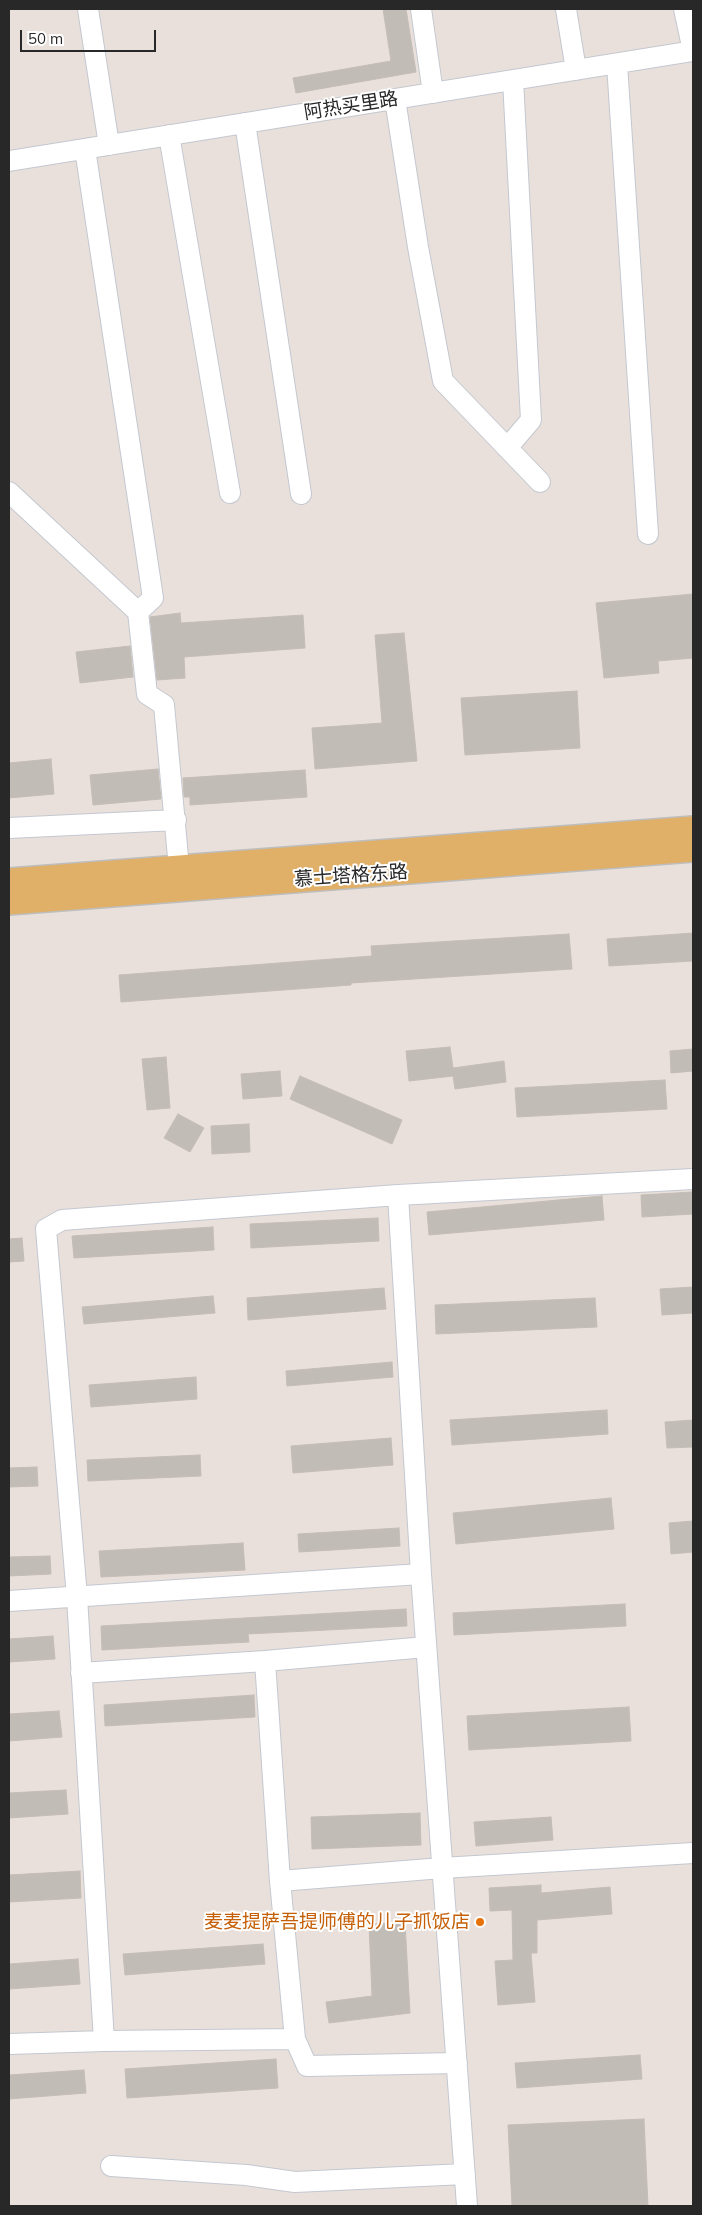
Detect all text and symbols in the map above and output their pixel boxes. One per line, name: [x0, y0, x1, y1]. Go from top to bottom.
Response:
scale bar: [22, 20, 159, 52]
text: 50 m: [28, 29, 63, 48]
street label: 阿热买里路: [302, 87, 400, 125]
street label: 慕士塔格东路: [293, 861, 409, 891]
place label: 麦麦提萨吾提师傅的儿子抓饭店: [204, 1911, 470, 1933]
marker: 麦麦提萨吾提师傅的儿子抓饭店: [474, 1916, 486, 1928]

